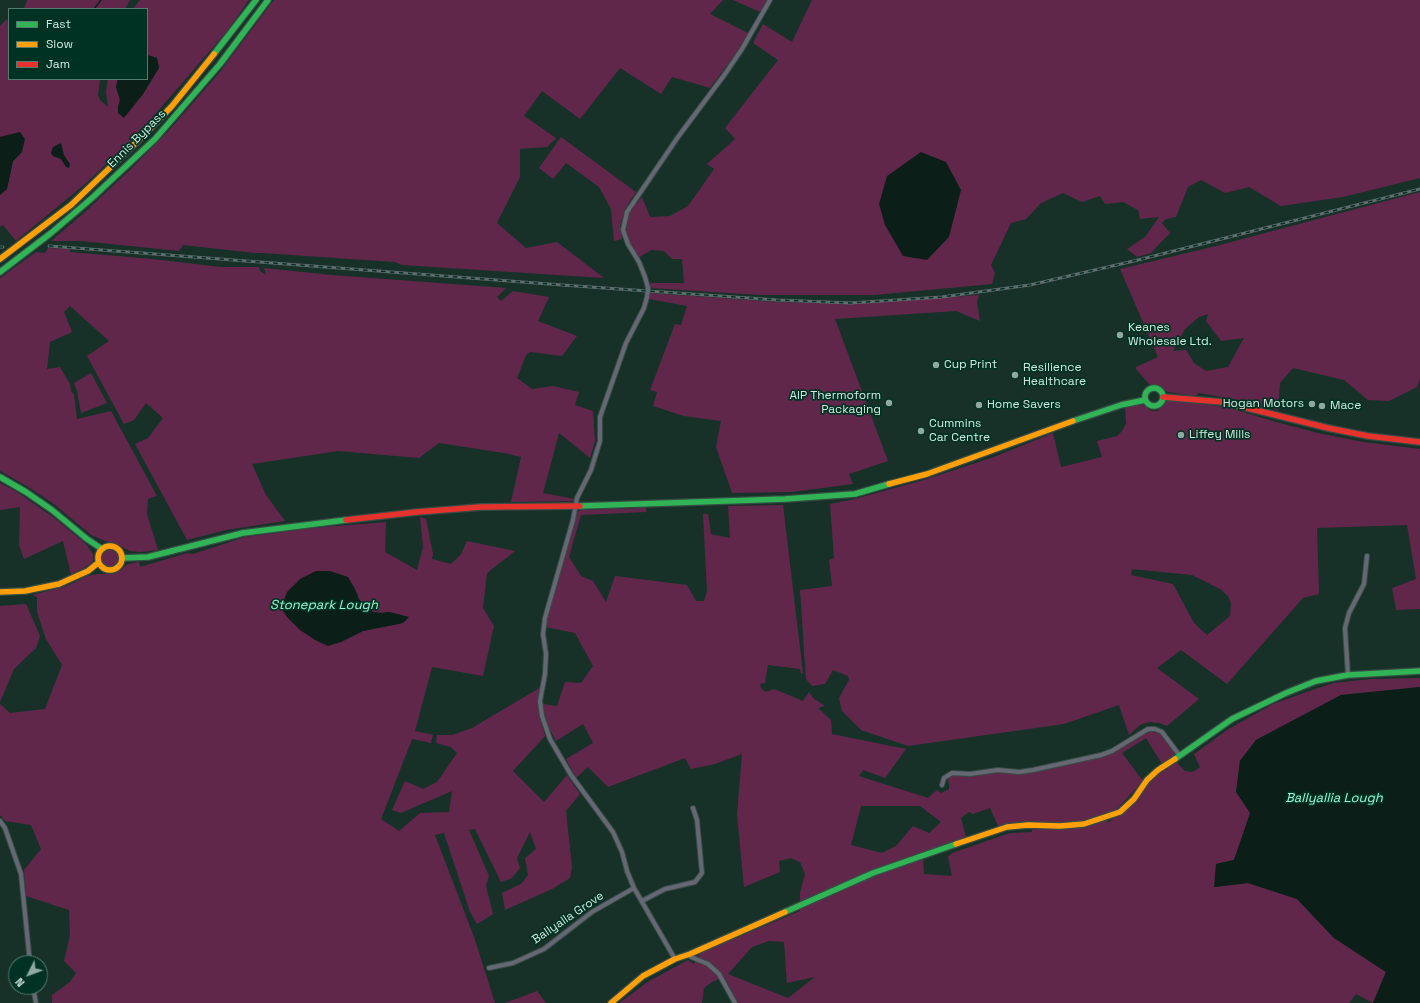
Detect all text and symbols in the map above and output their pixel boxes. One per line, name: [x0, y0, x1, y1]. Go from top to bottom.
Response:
legend: [8, 8, 148, 80]
text: Fast: [46, 16, 71, 32]
text: Slow: [46, 36, 73, 52]
text: Jam: [46, 56, 70, 72]
street label: Ennis Bypass: [105, 107, 169, 171]
place label: Keanes Wholesale Ltd.: [1128, 321, 1212, 349]
marker: Keanes Wholesale Ltd.: [1115, 330, 1125, 340]
place label: Cup Print: [944, 358, 997, 372]
marker: Cup Print: [931, 360, 941, 370]
place label: Resilience Healthcare: [1023, 361, 1086, 389]
marker: Resilience Healthcare: [1010, 370, 1020, 380]
place label: AIP Thermoform Packaging: [789, 389, 881, 417]
place label: Hogan Motors: [1223, 397, 1304, 411]
marker: AIP Thermoform Packaging: [884, 398, 894, 408]
place label: Home Savers: [987, 398, 1061, 412]
marker: Hogan Motors: [1307, 399, 1317, 409]
place label: Mace: [1330, 399, 1361, 413]
marker: Home Savers: [974, 400, 984, 410]
marker: Mace: [1317, 401, 1327, 411]
place label: Cummins Car Centre: [929, 417, 990, 445]
marker: Cummins Car Centre: [916, 426, 926, 436]
place label: Liffey Mills: [1189, 428, 1250, 442]
marker: Liffey Mills: [1176, 430, 1186, 440]
water label: Stonepark Lough: [270, 597, 378, 613]
water label: Ballyallia Lough: [1285, 790, 1383, 806]
street label: Ballyalla Grove: [529, 889, 607, 947]
north arrow: [8, 955, 48, 995]
text: N: [12, 975, 27, 990]

